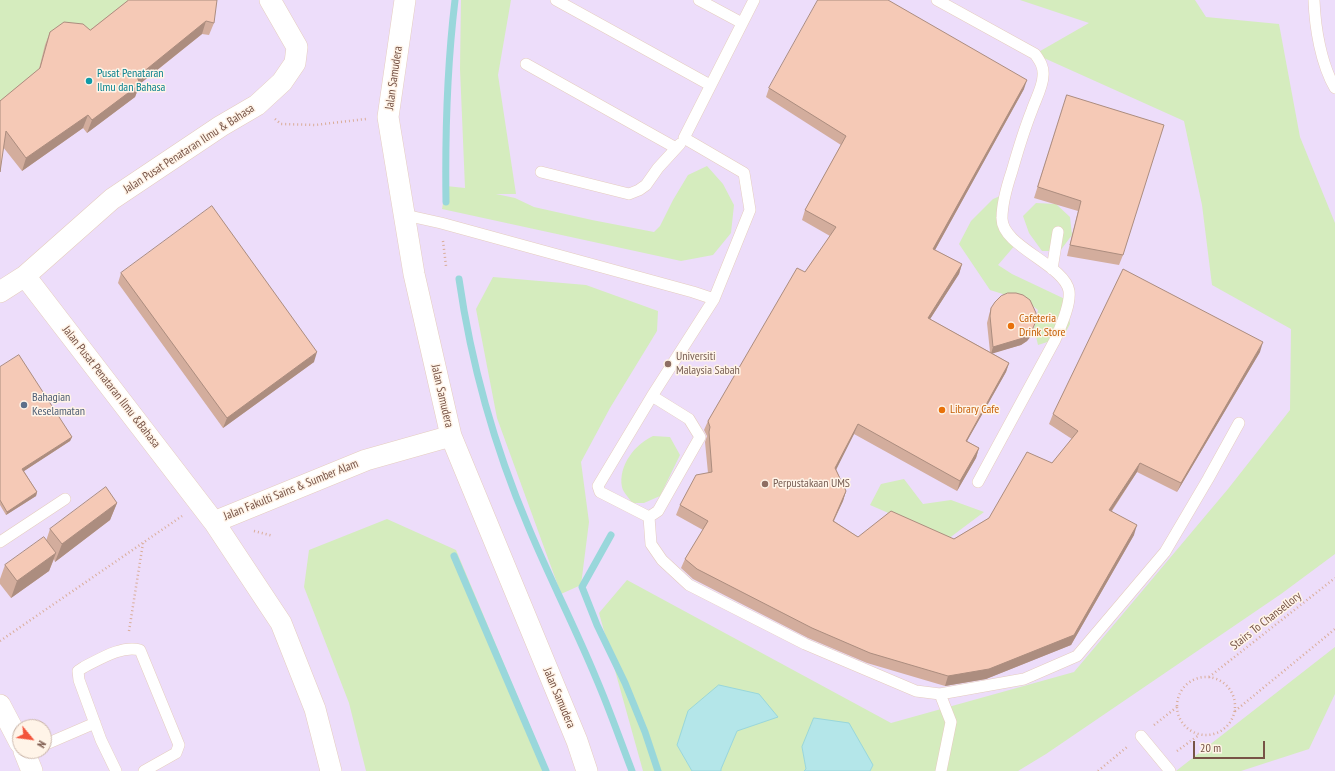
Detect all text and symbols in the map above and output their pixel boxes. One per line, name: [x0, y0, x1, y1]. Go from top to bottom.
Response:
street label: Jalan Samudera: [382, 45, 406, 111]
place label: Pusat Penataran Ilmu dan Bahasa: [97, 67, 165, 95]
marker: Pusat Penataran Ilmu dan Bahasa: [84, 76, 94, 86]
street label: Jalan Pusat Penataran Ilmu & Bahasa: [121, 101, 257, 197]
place label: Cafeteria Drink Store: [1019, 312, 1065, 340]
marker: Cafeteria Drink Store: [1006, 321, 1016, 331]
street label: Jalan Pusat Penataran Ilmu &Bahasa: [59, 323, 163, 451]
place label: Universiti Malaysia Sabah: [676, 350, 740, 378]
marker: Universiti Malaysia Sabah: [663, 359, 673, 369]
street label: Jalan Samudera: [428, 363, 456, 429]
place label: Bahagian Keselamatan: [32, 391, 85, 419]
marker: Bahagian Keselamatan: [19, 400, 29, 410]
place label: Library Cafe: [950, 403, 999, 417]
marker: Library Cafe: [937, 405, 947, 415]
street label: Jalan Fakulti Sains & Sumber Alam: [222, 456, 360, 524]
place label: Perpustakaan UMS: [773, 477, 850, 491]
marker: Perpustakaan UMS: [760, 479, 770, 489]
street label: Stairs To Chansellory: [1228, 589, 1304, 653]
street label: Jalan Samudera: [540, 666, 578, 730]
north arrow: [12, 719, 52, 759]
scale bar: [1195, 733, 1267, 759]
text: N: [34, 738, 49, 750]
text: 20 m: [1200, 740, 1221, 755]

